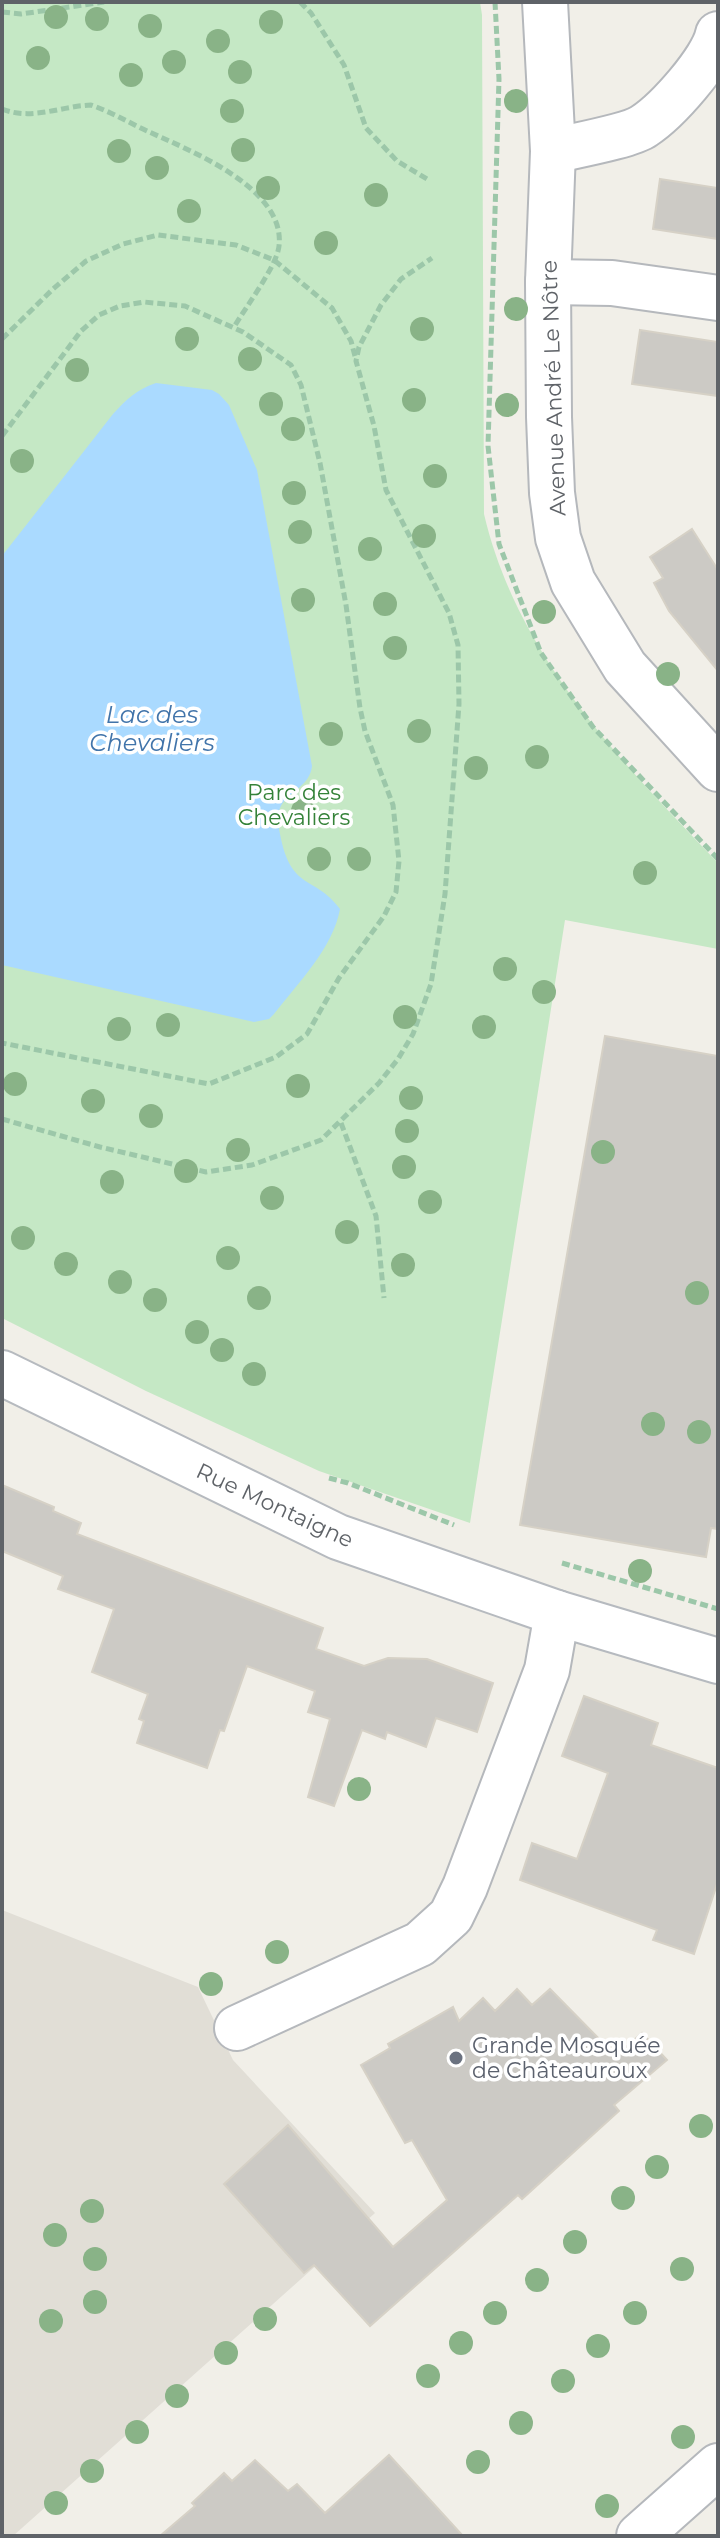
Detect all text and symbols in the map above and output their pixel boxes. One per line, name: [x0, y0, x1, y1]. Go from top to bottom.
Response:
street label: Avenue André Le Nôtre: [536, 259, 571, 516]
water label: Lac des Chevaliers: [89, 700, 215, 757]
park label: Parc des Chevaliers: [238, 779, 351, 831]
street label: Rue Montaigne: [192, 1457, 358, 1554]
place label: Grande Mosquée de Châteauroux: [472, 2032, 661, 2084]
marker: Grande Mosquée de Châteauroux: [447, 2049, 465, 2067]

